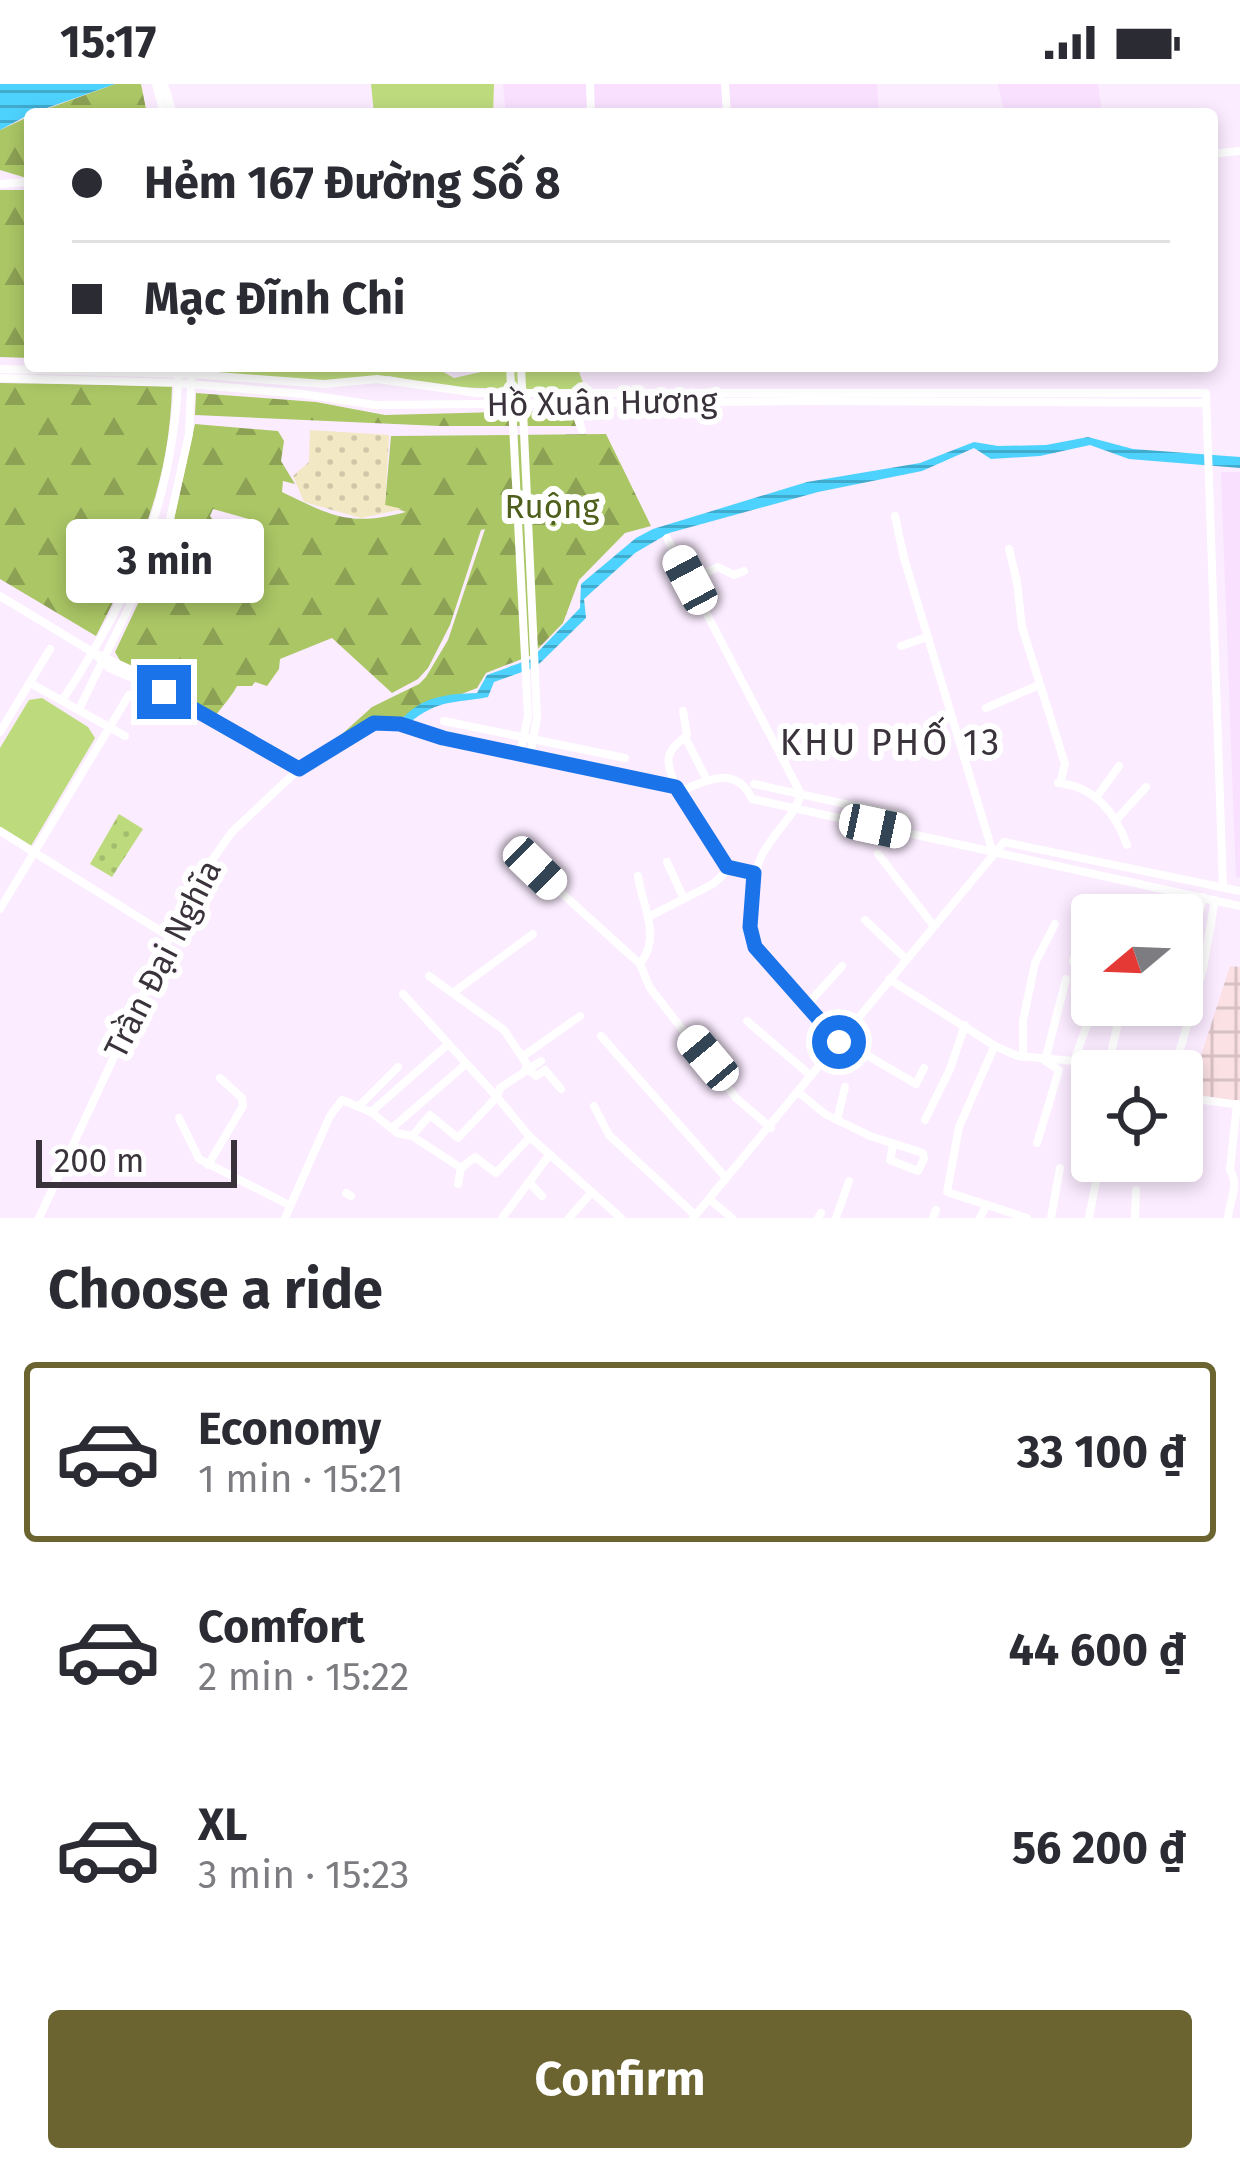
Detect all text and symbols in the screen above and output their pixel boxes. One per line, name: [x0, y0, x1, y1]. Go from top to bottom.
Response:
text: 15:17: [60, 15, 156, 69]
text: Hẻm 167 Đường Số 8: [144, 156, 561, 210]
text: Mạc Đĩnh Chi: [144, 272, 406, 326]
street label: Hồ Xuân Hương: [486, 381, 719, 425]
park label: Ruộng: [505, 487, 600, 527]
callout: 3 min: [65, 518, 263, 602]
text: 3 min: [117, 538, 213, 584]
car: [657, 540, 723, 620]
route end: [137, 665, 191, 719]
district label: KHU PHỐ 13: [780, 716, 1002, 765]
car: [836, 801, 914, 851]
car: [497, 830, 573, 906]
street label: Trần Đại Nghĩa: [96, 853, 230, 1065]
north arrow: [1071, 894, 1203, 1026]
map controls: [1071, 894, 1203, 1182]
route start: [812, 1015, 866, 1069]
car: [671, 1019, 745, 1097]
button: locate: [1071, 1050, 1203, 1182]
scale bar: [36, 1134, 237, 1187]
text: 200 m: [54, 1141, 144, 1181]
text: Choose a ride: [48, 1258, 383, 1322]
icon: car: [54, 1398, 162, 1506]
text: Economy: [198, 1402, 381, 1456]
text: 33 100 ₫: [1017, 1425, 1186, 1479]
text: 1 min · 15:21: [198, 1456, 404, 1502]
icon: car: [54, 1596, 162, 1704]
text: Comfort: [198, 1600, 365, 1654]
text: 44 600 ₫: [1008, 1623, 1186, 1677]
text: 2 min · 15:22: [198, 1654, 409, 1700]
icon: car: [54, 1794, 162, 1902]
text: XL: [198, 1798, 247, 1852]
text: 56 200 ₫: [1012, 1821, 1186, 1875]
text: 3 min · 15:23: [198, 1852, 409, 1898]
button: Confirm: [48, 2010, 1192, 2148]

